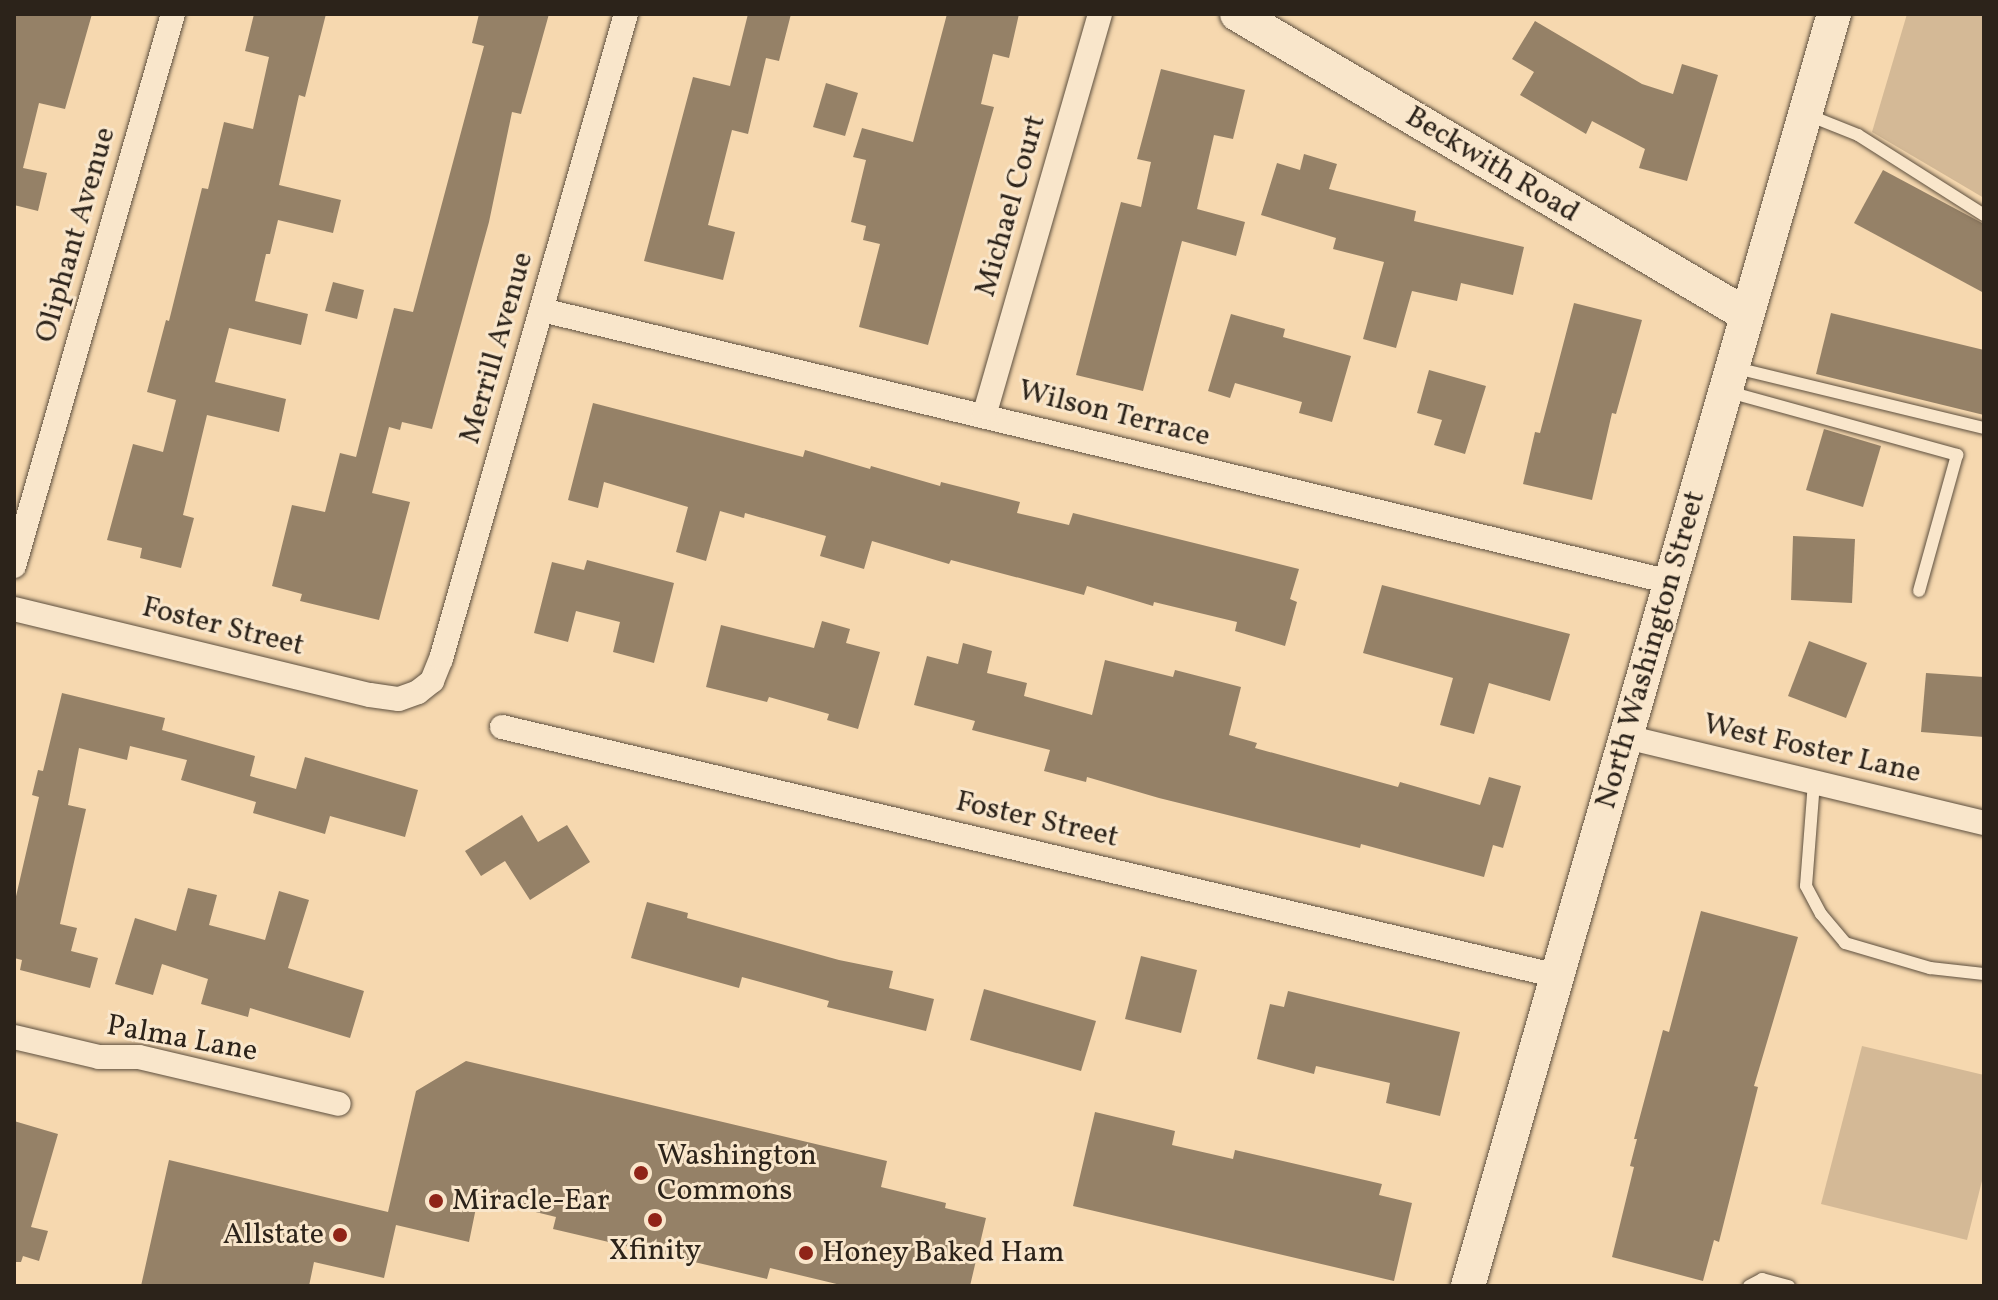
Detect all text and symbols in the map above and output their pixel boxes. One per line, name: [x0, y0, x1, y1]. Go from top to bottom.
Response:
street label: Beckwith Road: [1399, 99, 1585, 231]
street label: Michael Court: [968, 111, 1054, 301]
street label: Oliphant Avenue: [28, 123, 124, 347]
street label: Merrill Avenue: [452, 248, 542, 448]
street label: Wilson Terrace: [1014, 373, 1214, 455]
street label: North Washington Street: [1588, 487, 1714, 813]
street label: Foster Street: [138, 589, 308, 665]
street label: West Foster Lane: [1700, 706, 1924, 792]
street label: Foster Street: [952, 784, 1122, 856]
street label: Palma Lane: [104, 1008, 260, 1070]
place label: Washington Commons: [657, 1138, 817, 1208]
marker: Washington Commons: [632, 1164, 650, 1182]
place label: Miracle-Ear: [452, 1183, 610, 1219]
marker: Miracle-Ear: [427, 1192, 445, 1210]
marker: Xfinity: [646, 1211, 664, 1229]
place label: Allstate: [223, 1217, 324, 1253]
marker: Allstate: [331, 1226, 349, 1244]
place label: Xfinity: [609, 1233, 701, 1269]
place label: Honey Baked Ham: [822, 1235, 1065, 1271]
marker: Honey Baked Ham: [797, 1244, 815, 1262]

